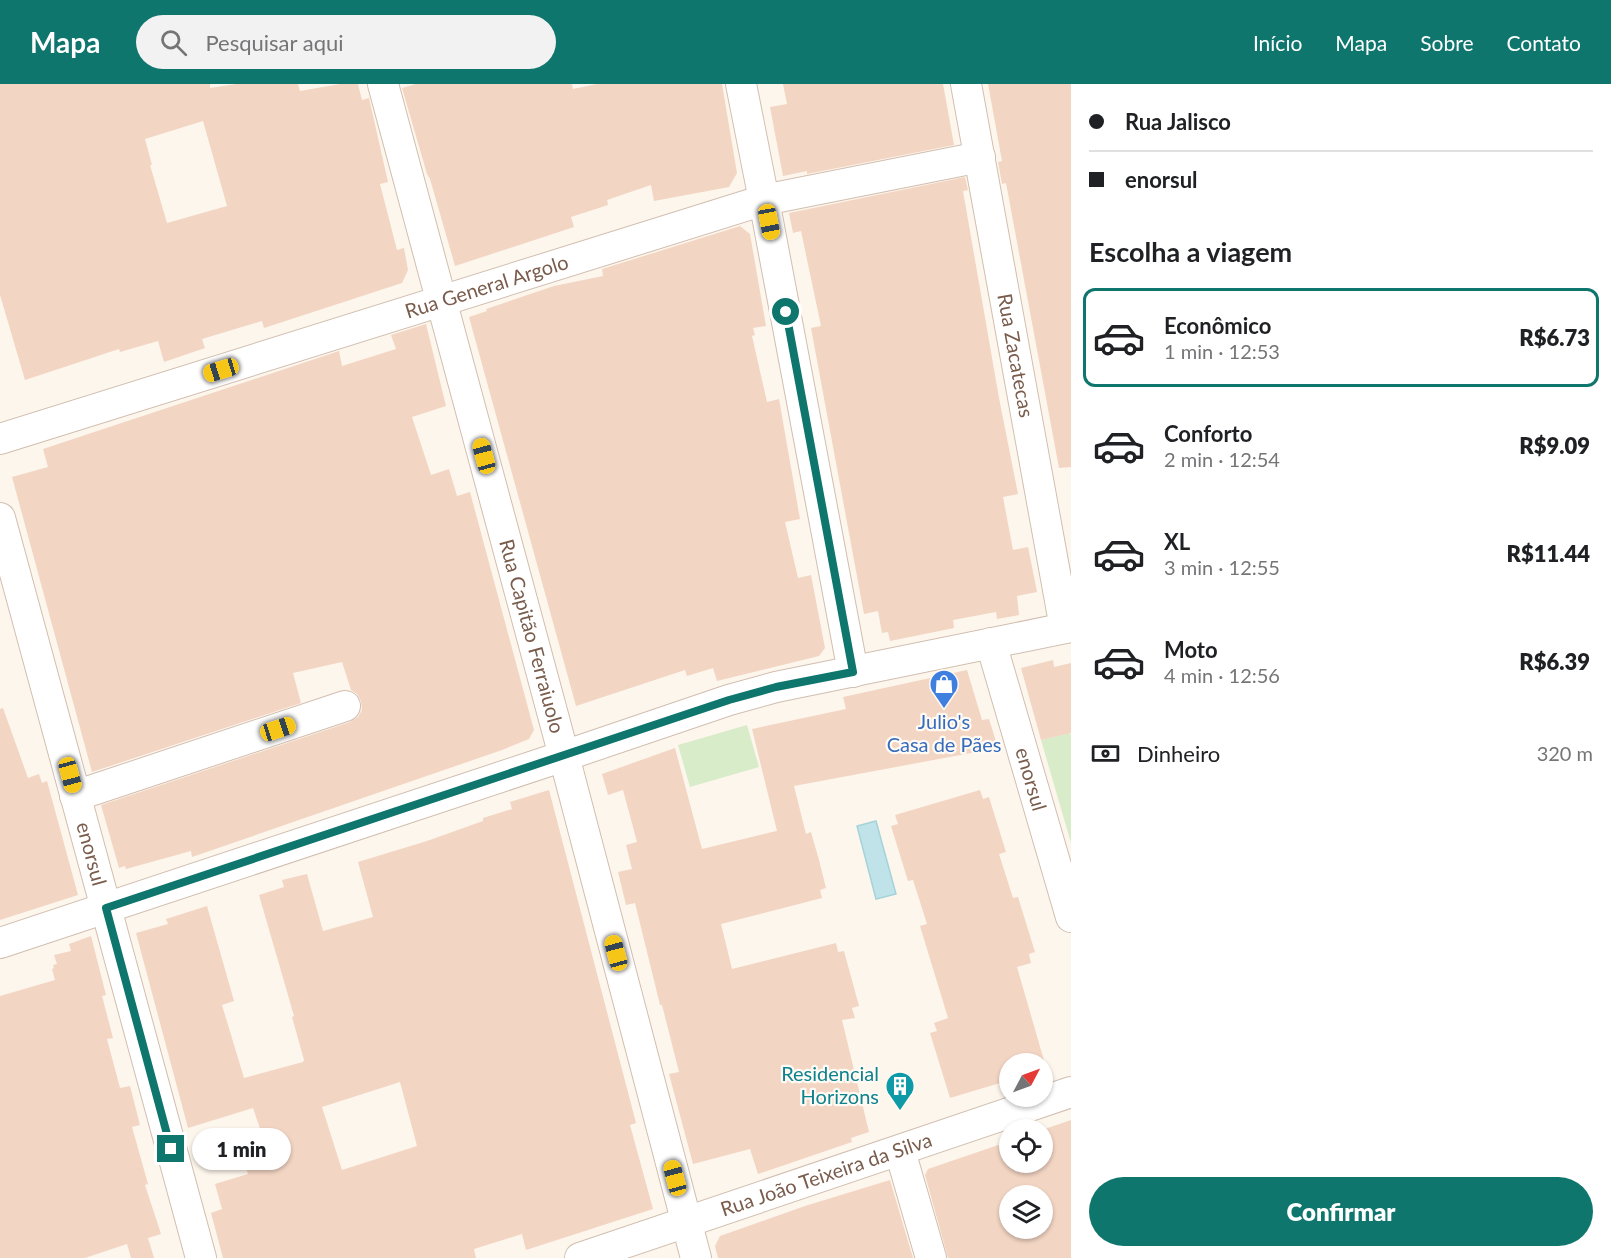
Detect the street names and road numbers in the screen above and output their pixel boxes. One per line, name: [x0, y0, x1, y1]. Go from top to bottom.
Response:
street label: Rua General Argolo: [402, 249, 571, 323]
street label: Rua Zacatecas: [993, 291, 1039, 419]
street label: Rua Capitão Ferraiuolo: [495, 536, 570, 736]
street label: enorsul: [1011, 745, 1052, 814]
street label: enorsul: [72, 819, 112, 888]
street label: Rua João Teixeira da Silva: [717, 1127, 935, 1221]

